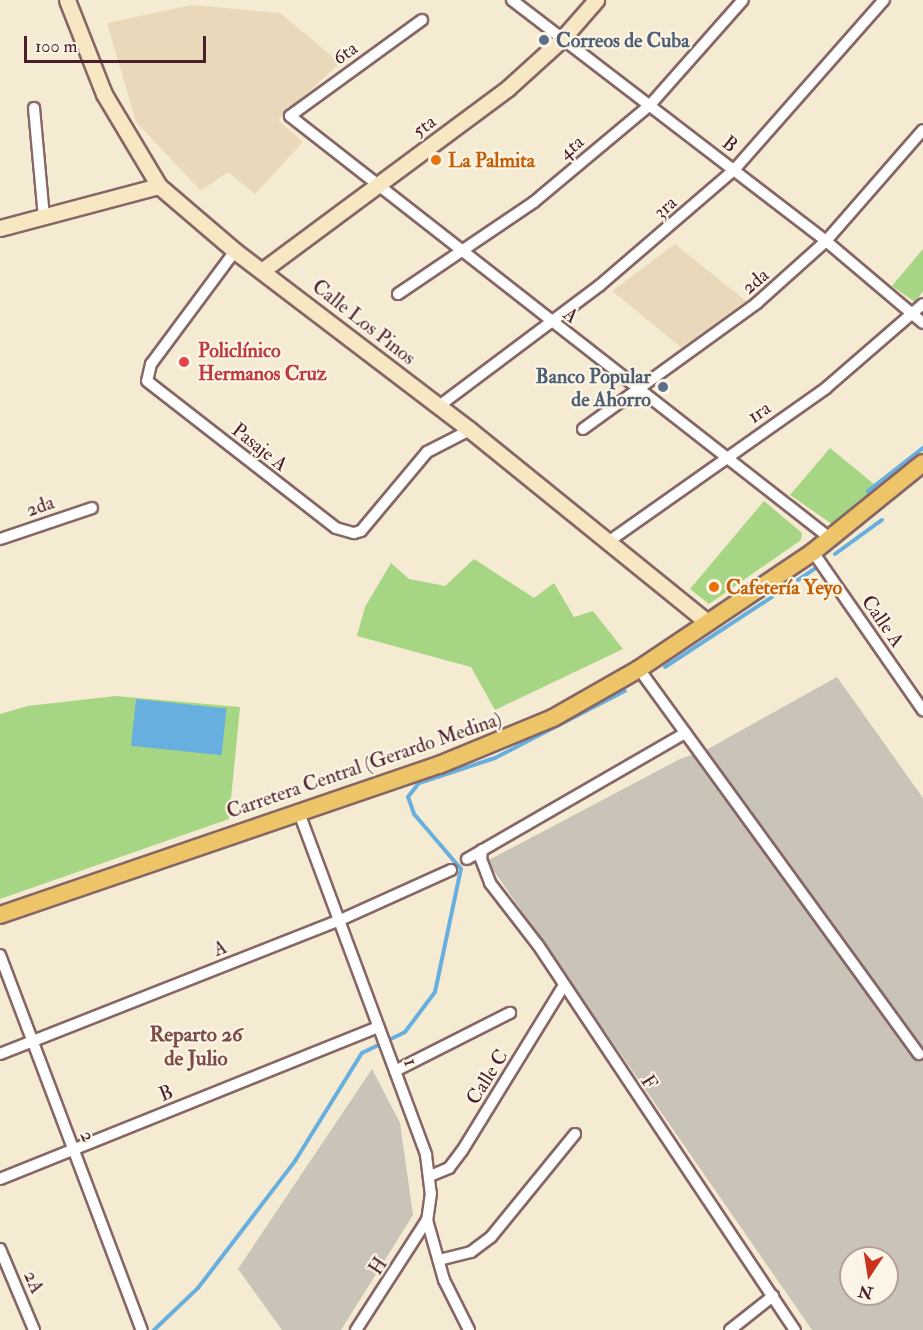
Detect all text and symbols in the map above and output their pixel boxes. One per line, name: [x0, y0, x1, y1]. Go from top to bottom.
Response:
scale bar: [27, 24, 208, 62]
place label: Correos de Cuba: [556, 28, 689, 52]
marker: Correos de Cuba: [537, 33, 551, 47]
text: 100 m: [35, 35, 78, 58]
street label: 6ta: [328, 36, 362, 70]
street label: 5ta: [407, 109, 441, 143]
street label: 4ta: [554, 130, 588, 164]
street label: B: [717, 131, 743, 157]
place label: La Palmita: [448, 148, 535, 172]
marker: La Palmita: [429, 153, 443, 167]
street label: 3ra: [648, 190, 682, 224]
street label: 2da: [736, 263, 774, 299]
street label: Calle Los Pinos: [308, 274, 420, 370]
street label: A: [559, 302, 583, 328]
place label: Policlínico Hermanos Cruz: [198, 338, 327, 385]
marker: Policlínico Hermanos Cruz: [175, 353, 193, 371]
place label: Banco Popular de Ahorro: [536, 364, 651, 411]
marker: Banco Popular de Ahorro: [656, 380, 670, 394]
street label: 1ra: [743, 396, 775, 428]
street label: Pasaje A: [227, 418, 293, 476]
street label: 2da: [23, 490, 57, 522]
place label: Cafetería Yeyo: [726, 575, 842, 599]
marker: Cafetería Yeyo: [707, 580, 721, 594]
street label: Calle A: [856, 590, 910, 652]
street label: Carretera Central (Gerardo Medina): [223, 707, 505, 823]
street label: A: [210, 935, 230, 961]
district label: Reparto 26 de Julio: [149, 1022, 243, 1072]
street label: Calle C: [461, 1045, 513, 1109]
street label: 1: [399, 1054, 423, 1070]
street label: F: [636, 1070, 662, 1094]
street label: B: [155, 1079, 177, 1107]
street label: 2: [75, 1127, 101, 1145]
north arrow: [839, 1246, 899, 1306]
street label: H: [363, 1252, 393, 1280]
street label: 2A: [18, 1267, 50, 1297]
text: N: [857, 1280, 875, 1303]

